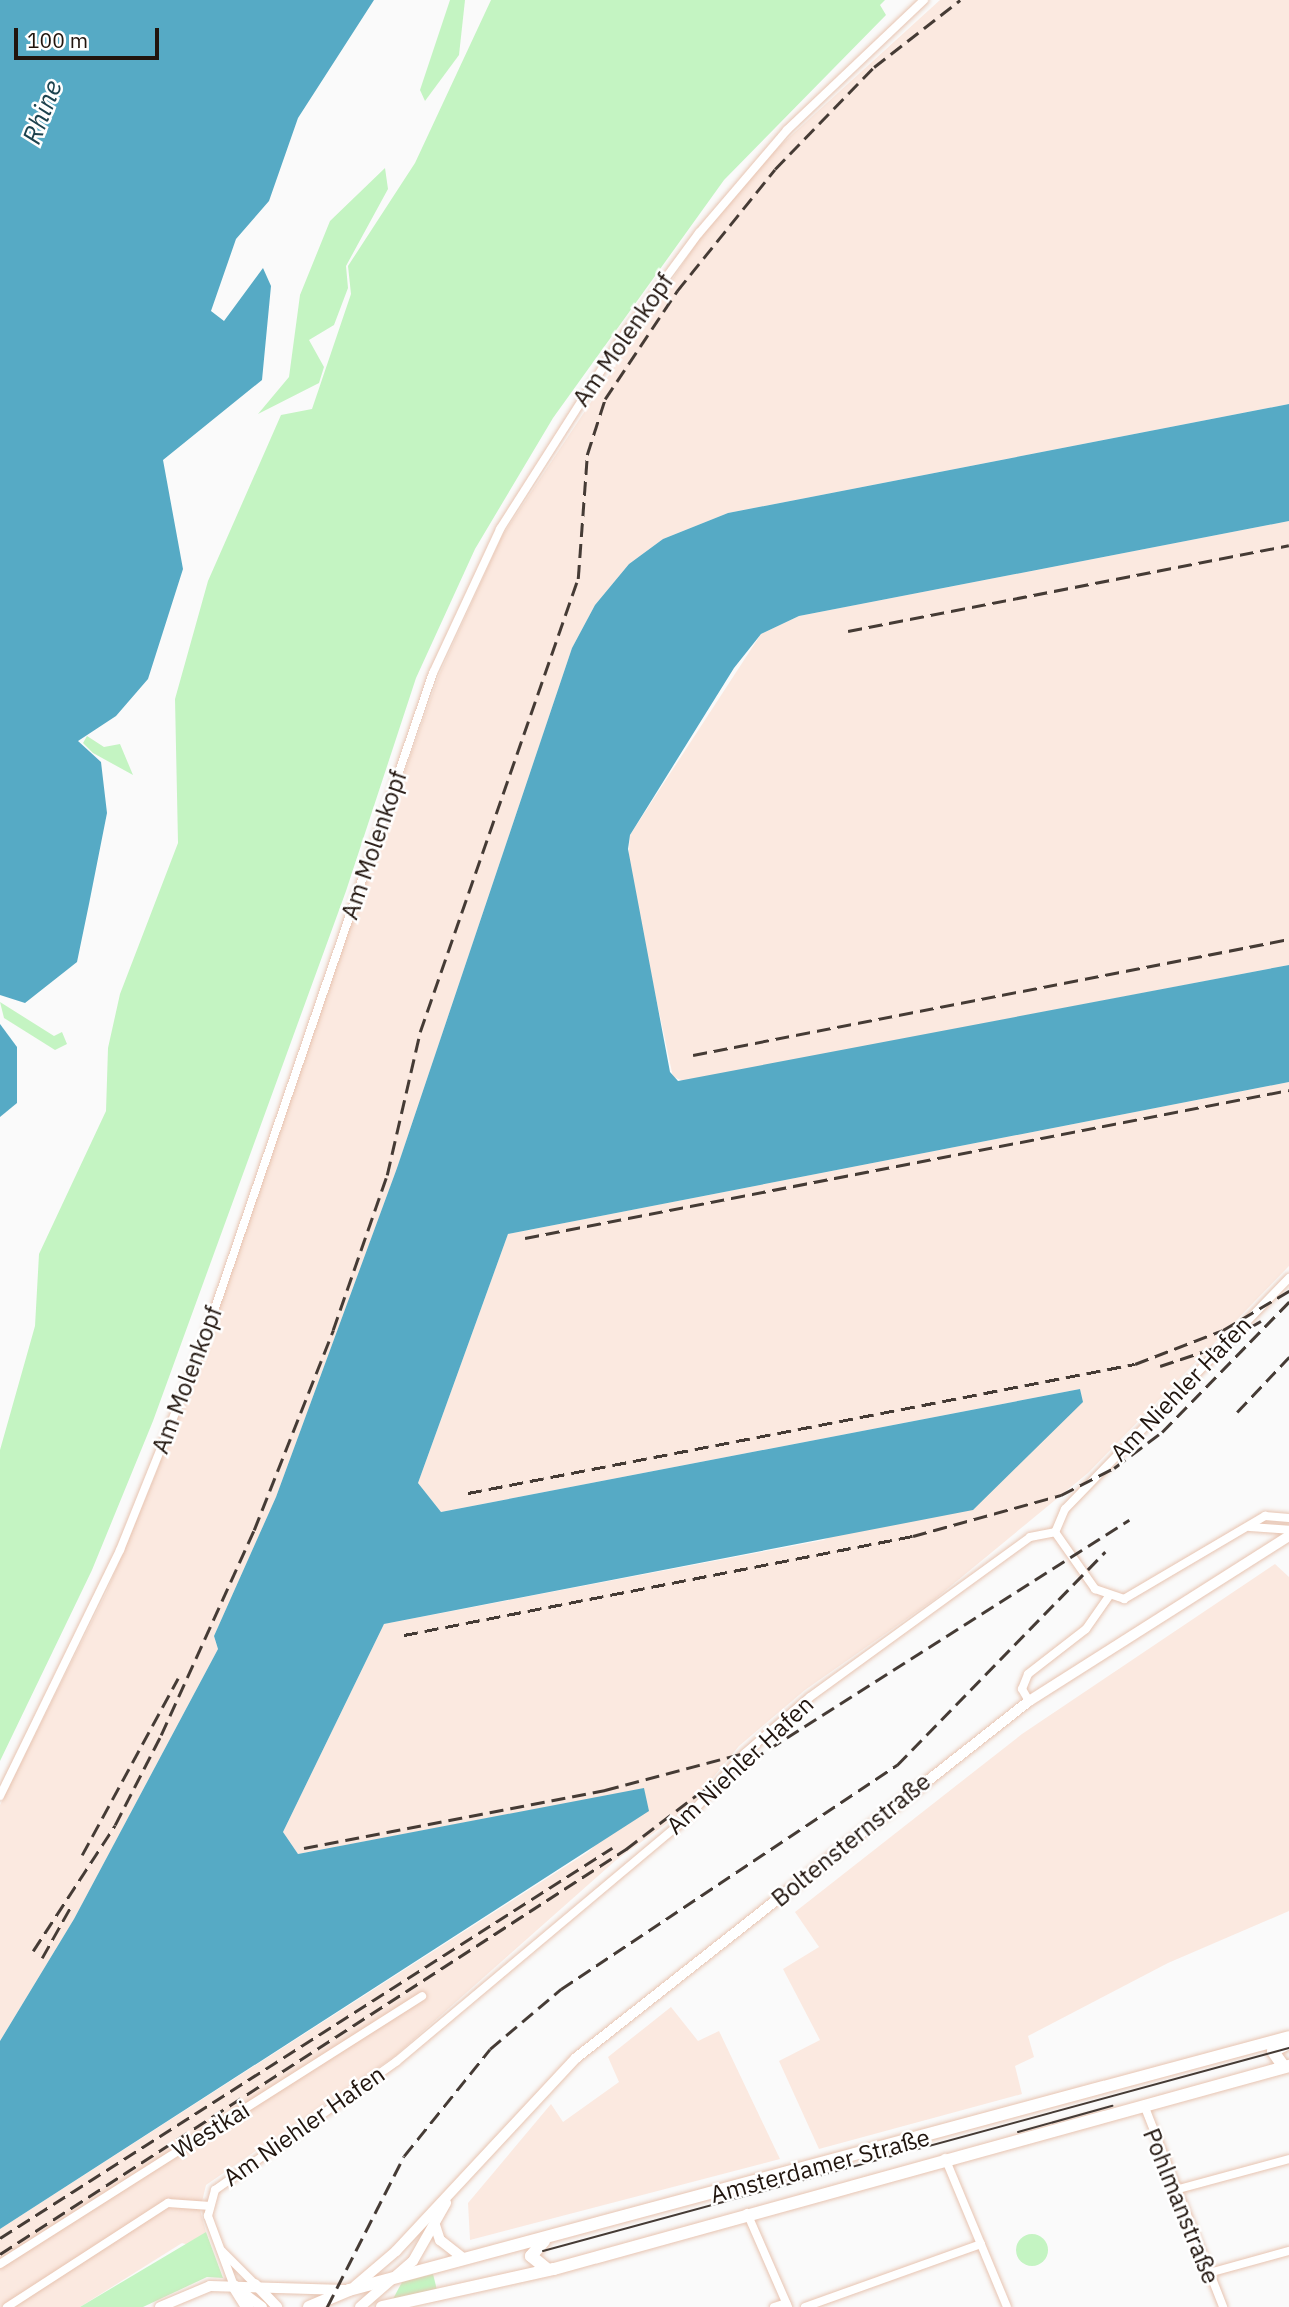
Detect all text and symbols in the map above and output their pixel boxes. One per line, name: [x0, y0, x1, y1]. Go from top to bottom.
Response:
scale bar: [18, 14, 163, 58]
text: 100 m: [27, 26, 88, 54]
water label: Rhine: [16, 76, 68, 148]
street label: Am Molenkopf: [567, 268, 679, 412]
street label: Am Molenkopf: [335, 767, 413, 923]
street label: Am Molenkopf: [146, 1302, 228, 1458]
street label: Am Niehler Hafen: [1105, 1311, 1257, 1467]
street label: Am Niehler Hafen: [661, 1690, 819, 1840]
street label: Boltensternstraße: [766, 1767, 936, 1913]
street label: Am Niehler Hafen: [218, 2060, 390, 2192]
street label: Westkai: [167, 2095, 255, 2165]
street label: Amsterdamer Straße: [707, 2123, 933, 2209]
street label: Pohlmanstraße: [1137, 2124, 1225, 2288]

